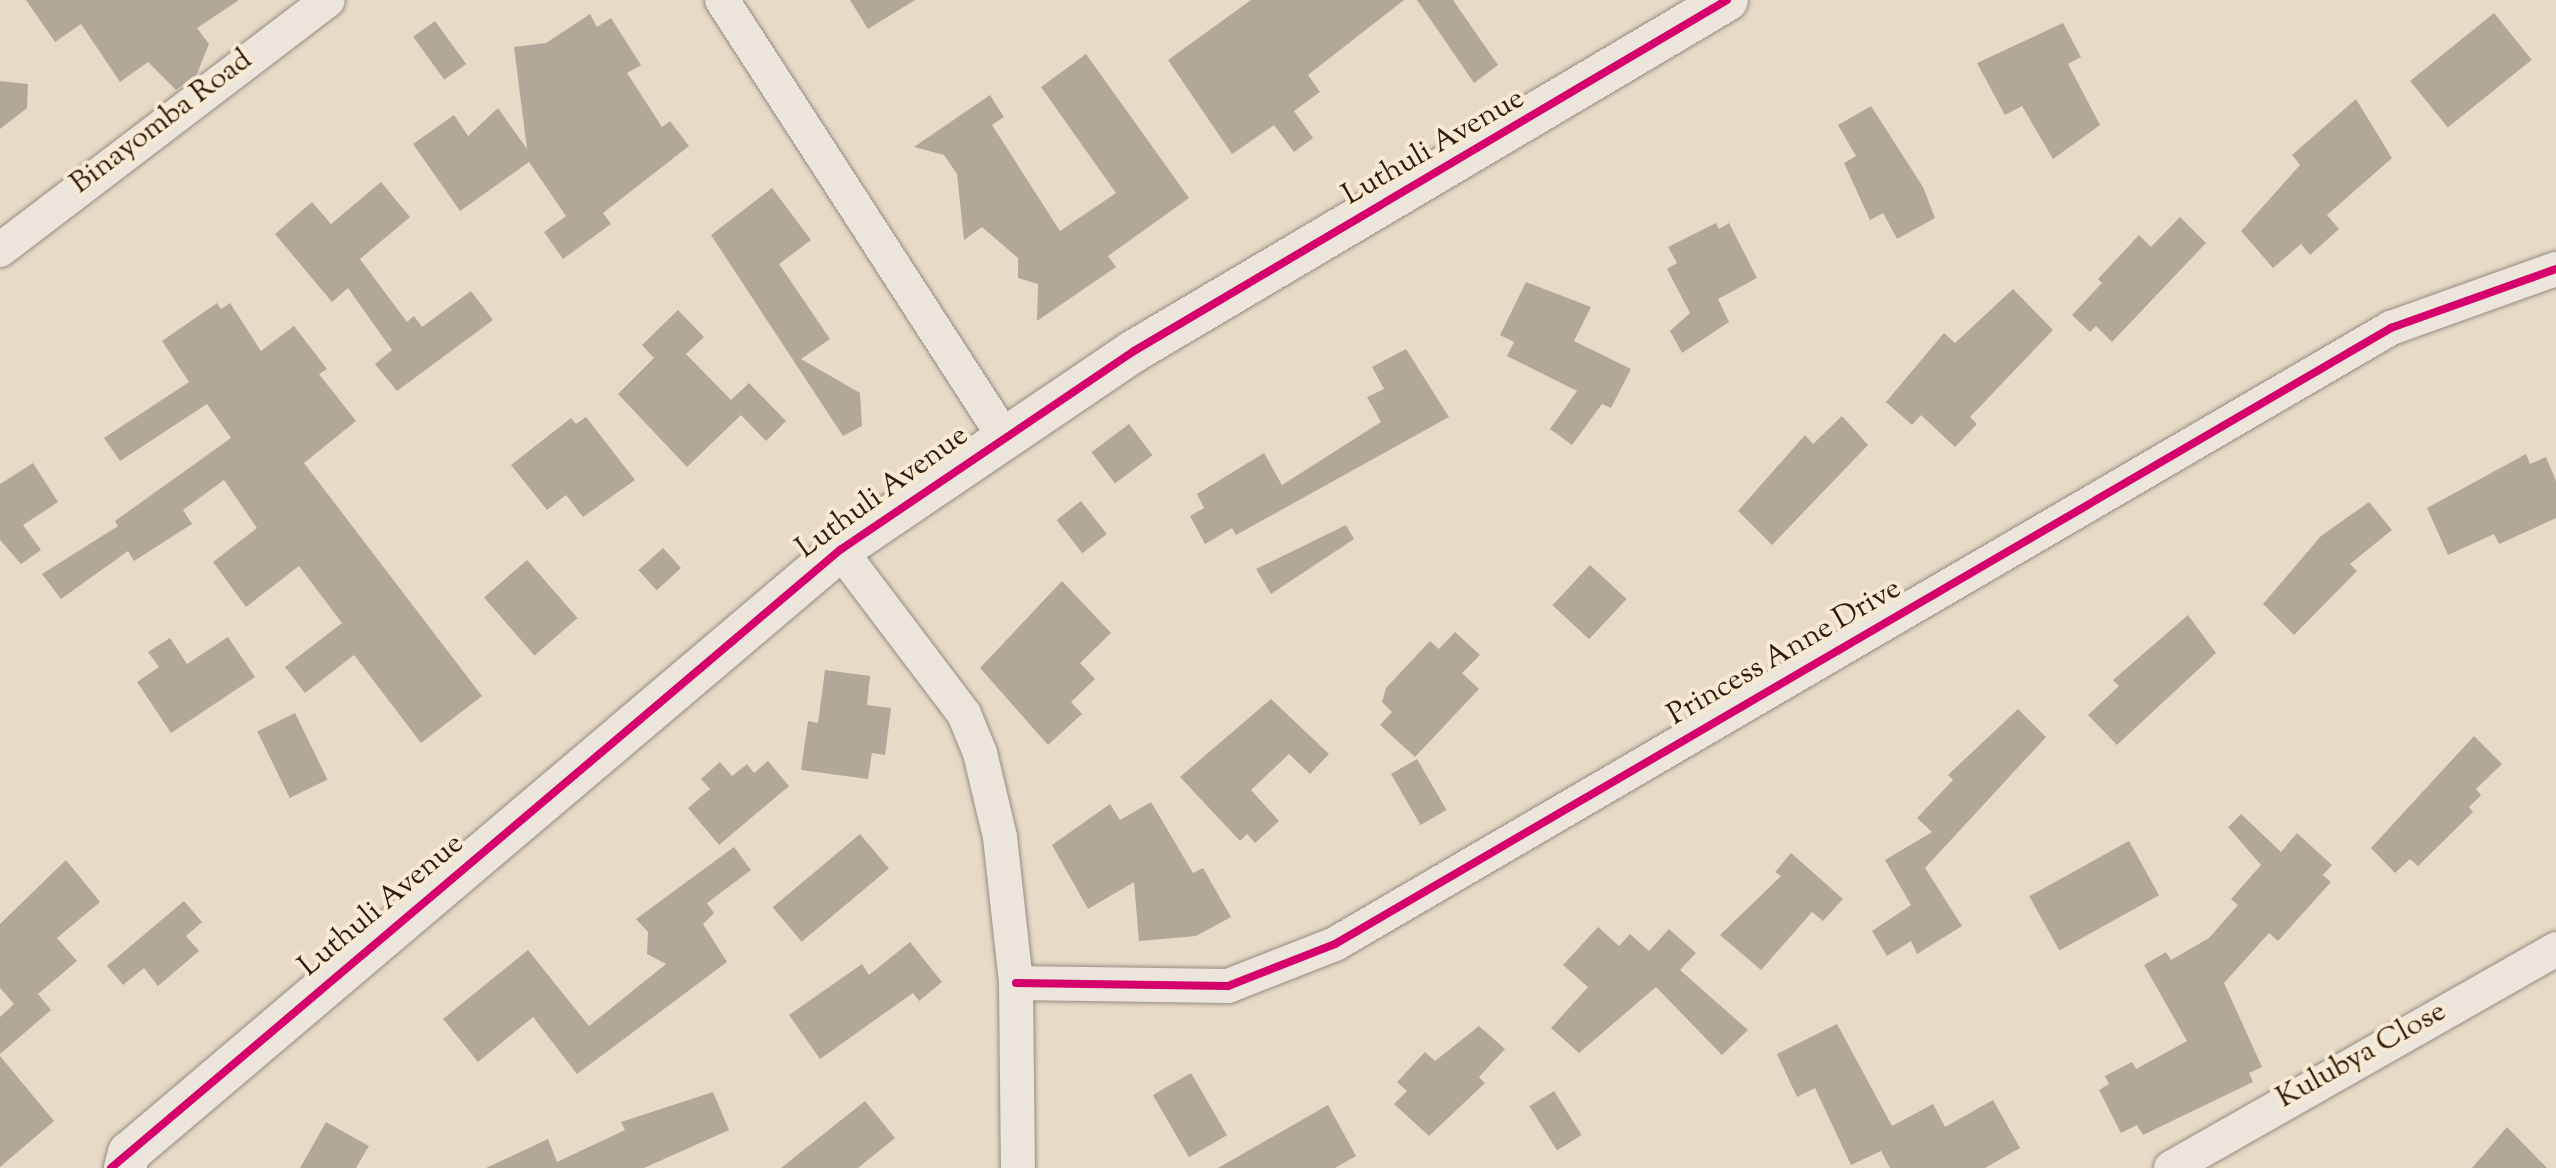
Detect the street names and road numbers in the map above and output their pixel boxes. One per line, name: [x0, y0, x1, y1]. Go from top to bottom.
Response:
street label: Binayomba Road: [64, 43, 260, 203]
street label: Luthuli Avenue: [1337, 81, 1531, 215]
street label: Luthuli Avenue: [790, 419, 976, 567]
street label: Princess Anne Drive: [1662, 572, 1908, 734]
street label: Luthuli Avenue: [292, 827, 472, 985]
street label: Kulubya Close: [2271, 995, 2453, 1117]

